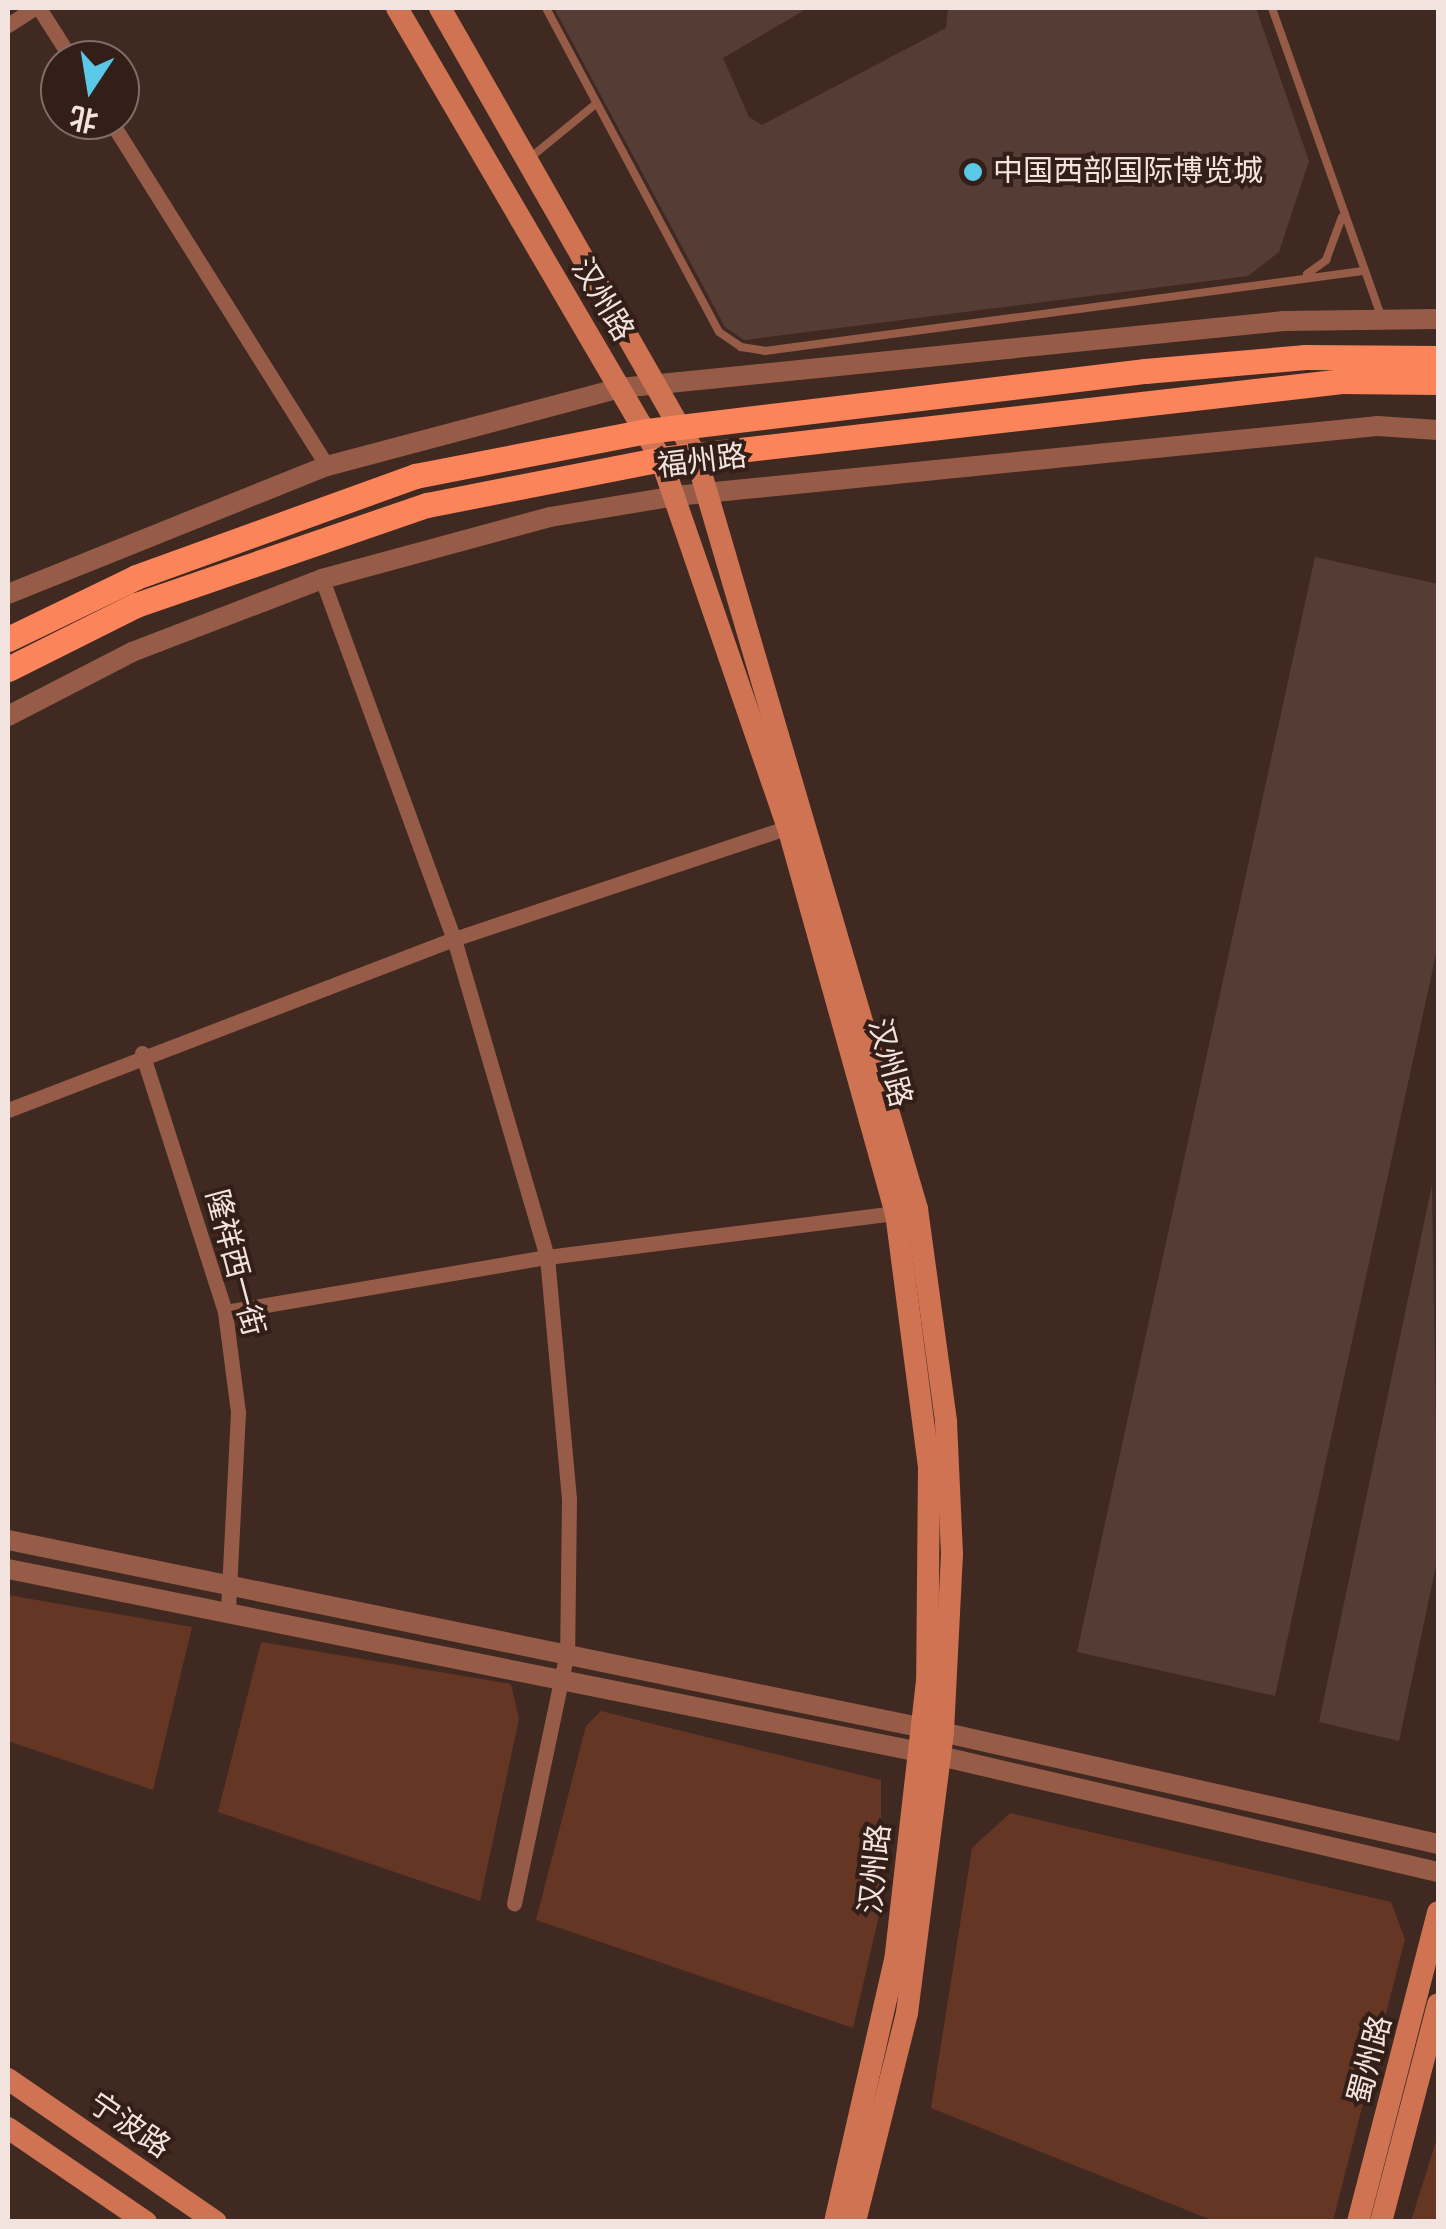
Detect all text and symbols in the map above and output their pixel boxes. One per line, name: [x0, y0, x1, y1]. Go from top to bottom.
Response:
north arrow: [40, 40, 140, 140]
text: 北: [67, 99, 101, 137]
place label: 中国西部国际博览城: [993, 154, 1263, 190]
marker: 中国西部国际博览城: [962, 161, 984, 183]
street label: 汉州路: [563, 252, 641, 348]
street label: 福州路: [655, 439, 749, 485]
street label: 汉州路: [860, 1015, 918, 1111]
street label: 隆祥西一街: [197, 1186, 271, 1340]
street label: 汉州路: [853, 1822, 899, 1916]
street label: 蜀州路: [1342, 2012, 1400, 2108]
street label: 宁波路: [82, 2086, 176, 2166]

